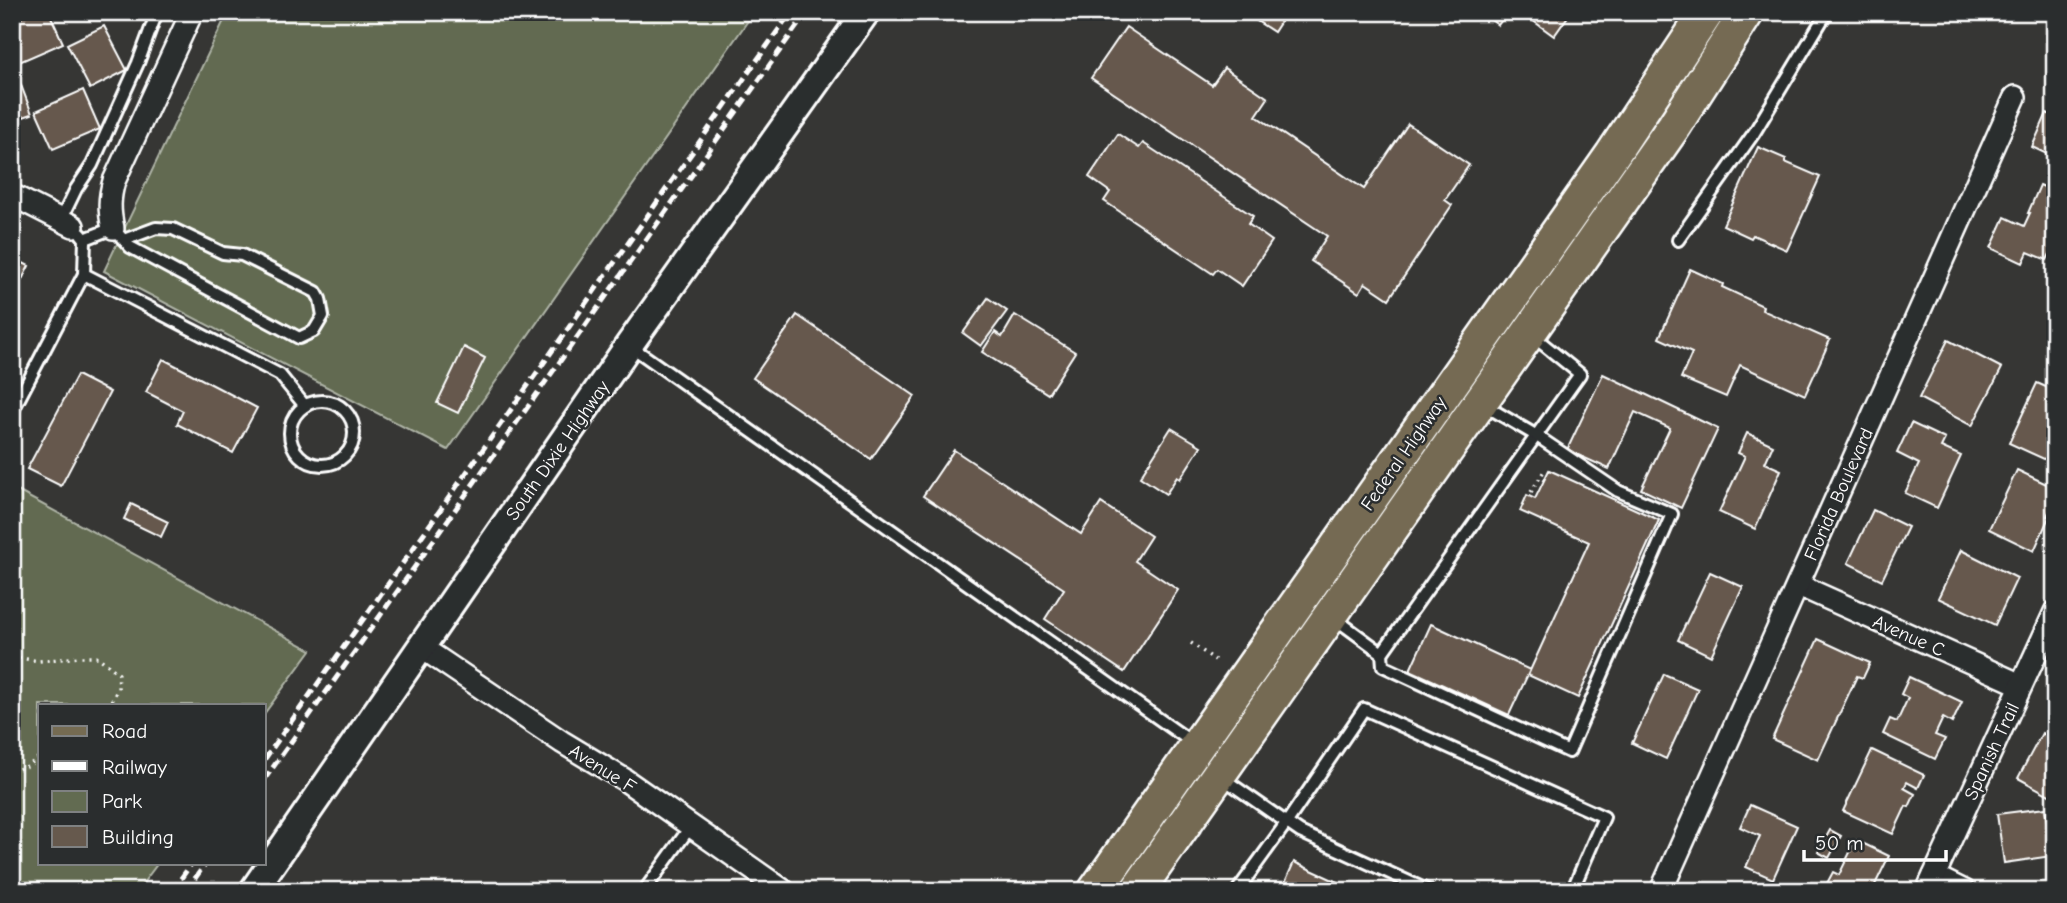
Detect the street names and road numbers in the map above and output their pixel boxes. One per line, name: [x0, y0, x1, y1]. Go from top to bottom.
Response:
street label: South Dixie Highway: [501, 376, 615, 525]
street label: Federal Highway: [1356, 392, 1452, 515]
street label: Florida Boulevard: [1800, 425, 1878, 564]
street label: Avenue C: [1869, 610, 1948, 662]
street label: Spanish Trail: [1960, 699, 2024, 804]
street label: Avenue F: [565, 740, 640, 798]

